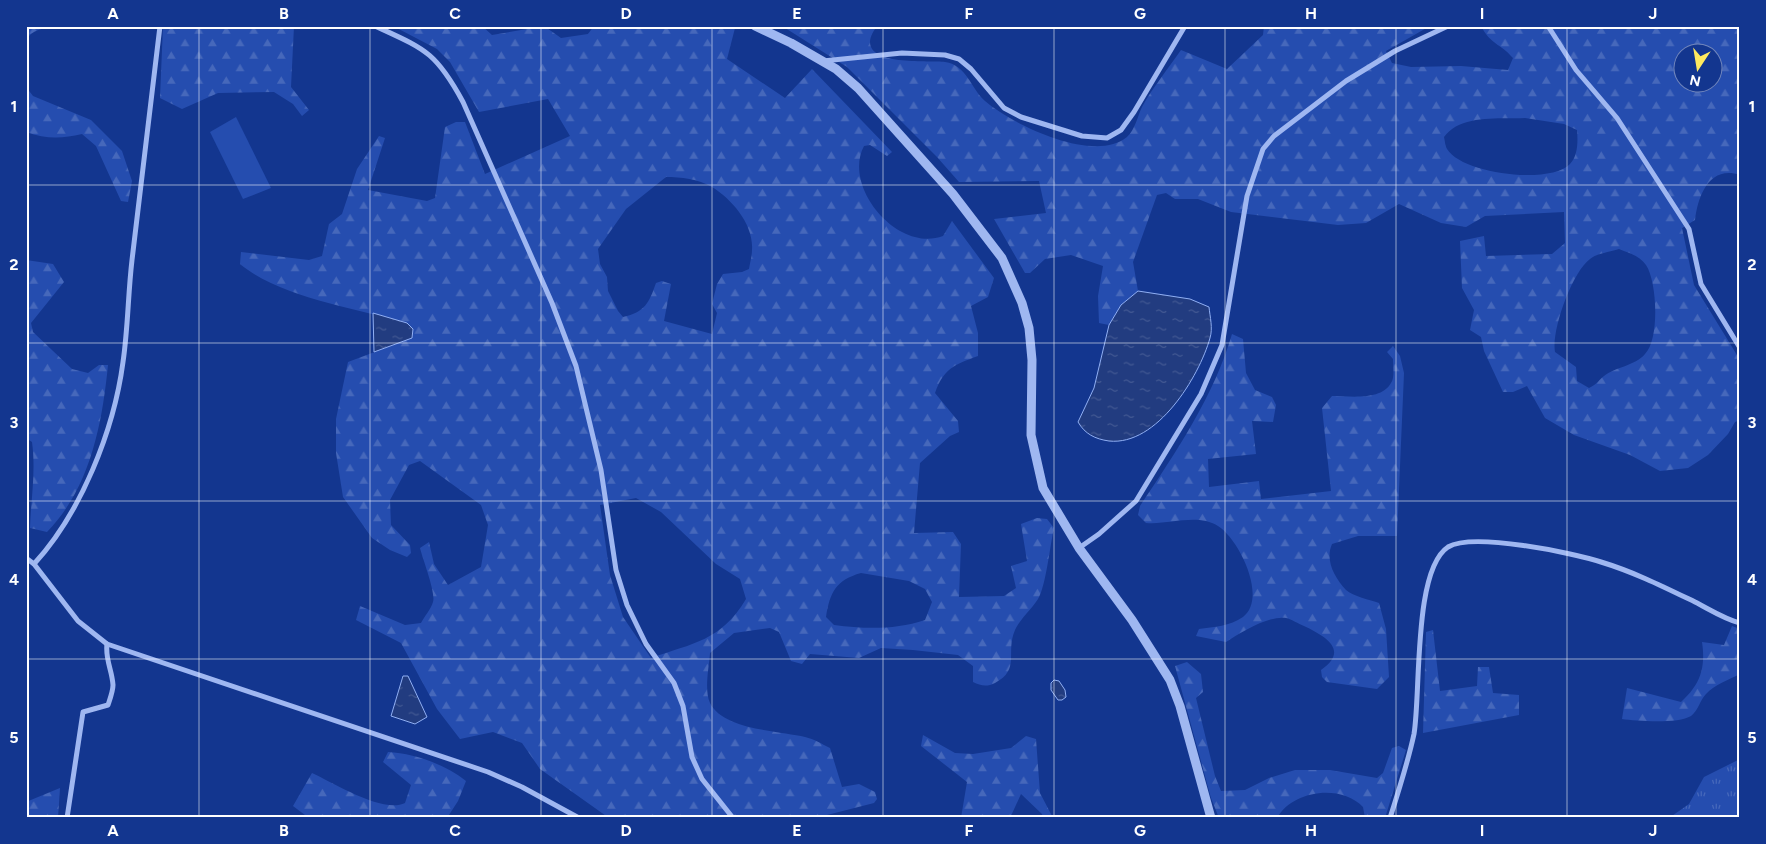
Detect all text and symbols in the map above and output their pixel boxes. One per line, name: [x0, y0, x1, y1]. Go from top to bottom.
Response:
text: A: [107, 4, 119, 23]
text: B: [279, 4, 289, 23]
text: C: [449, 4, 461, 23]
text: D: [620, 4, 632, 23]
text: E: [792, 4, 802, 23]
text: F: [965, 4, 974, 23]
text: G: [1134, 4, 1146, 23]
text: H: [1305, 4, 1317, 23]
text: I: [1480, 4, 1484, 23]
text: J: [1649, 4, 1657, 23]
north arrow: [1674, 42, 1724, 92]
text: N: [1688, 71, 1702, 90]
text: 1: [11, 97, 17, 116]
text: 1: [1749, 97, 1755, 116]
text: 2: [9, 255, 19, 274]
text: 2: [1747, 255, 1757, 274]
text: 3: [10, 413, 19, 432]
text: 3: [1748, 413, 1757, 432]
text: 4: [9, 570, 19, 589]
text: 4: [1747, 570, 1757, 589]
text: 5: [9, 728, 19, 747]
text: 5: [1747, 728, 1757, 747]
text: A: [107, 821, 119, 840]
text: B: [279, 821, 289, 840]
text: C: [449, 821, 461, 840]
text: D: [620, 821, 632, 840]
text: E: [792, 821, 802, 840]
text: F: [965, 821, 974, 840]
text: G: [1134, 821, 1146, 840]
text: H: [1305, 821, 1317, 840]
text: I: [1480, 821, 1484, 840]
text: J: [1649, 821, 1657, 840]

